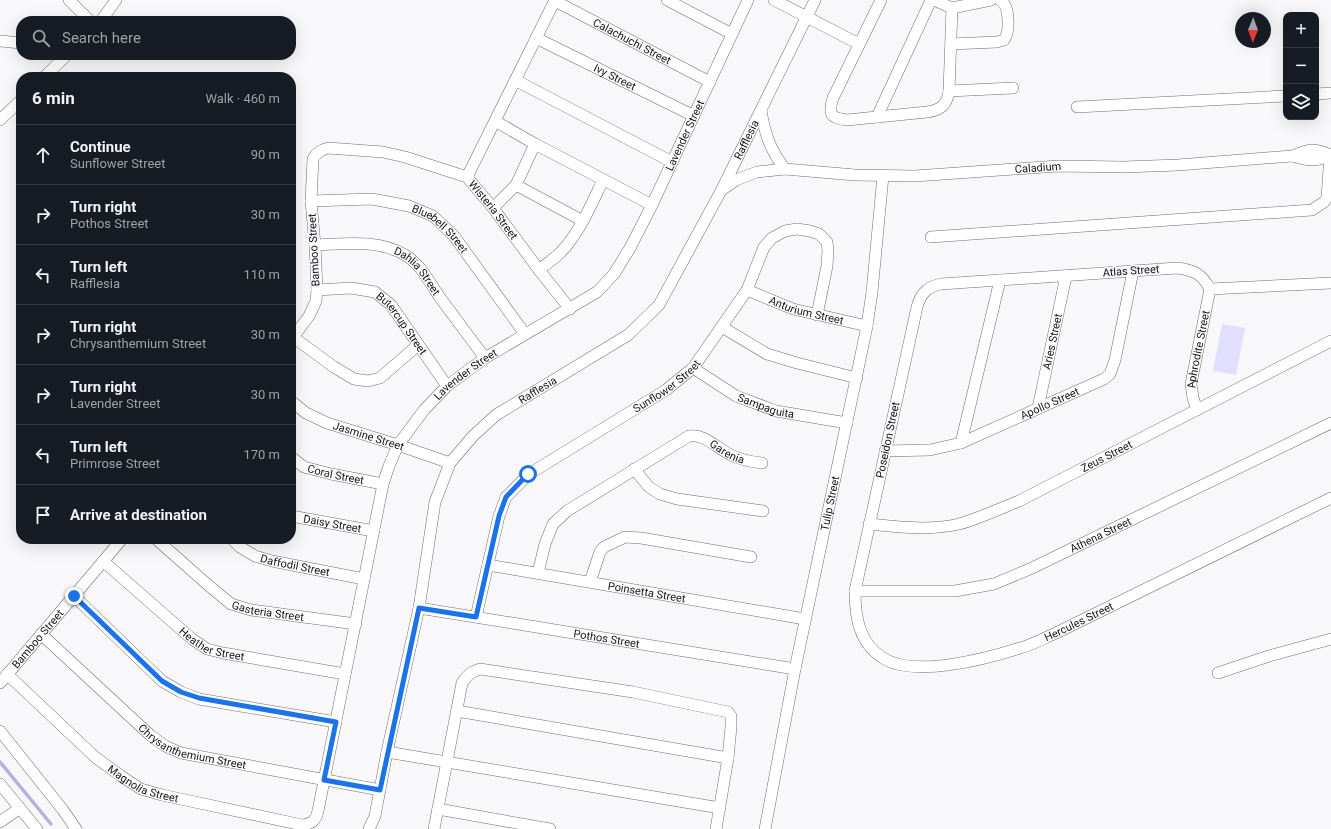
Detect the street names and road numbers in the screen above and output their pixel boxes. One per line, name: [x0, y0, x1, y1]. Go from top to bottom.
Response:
street label: Calachuchi Street: [591, 16, 674, 67]
street label: Ivy Street: [592, 61, 638, 93]
street label: Lavender Street: [662, 98, 707, 173]
street label: Rafflesia: [731, 118, 761, 162]
street label: Caladium: [1014, 159, 1062, 176]
street label: Wisteria Street: [466, 178, 521, 242]
street label: Bluebell Street: [410, 202, 471, 256]
street label: Bamboo Street: [306, 213, 322, 287]
street label: Dahlia Street: [392, 244, 443, 298]
street label: Atlas Street: [1102, 263, 1160, 279]
street label: Butercup Street: [374, 289, 430, 357]
street label: Anturium Street: [767, 293, 845, 327]
street label: Aphrodite Street: [1184, 309, 1212, 389]
street label: Aries Street: [1040, 312, 1064, 371]
street label: Lavender Street: [431, 346, 500, 402]
street label: Sunflower Street: [631, 357, 703, 415]
street label: Rafflesia: [516, 373, 559, 406]
street label: Apollo Street: [1018, 384, 1082, 422]
street label: Sampaguita: [736, 391, 795, 420]
street label: Poseidon Street: [874, 400, 903, 479]
street label: Jasmine Street: [331, 419, 406, 453]
street label: Garenia: [707, 437, 746, 466]
street label: Zeus Street: [1079, 437, 1135, 475]
street label: Coral Street: [306, 462, 365, 487]
street label: Tulip Street: [818, 475, 842, 532]
street label: Daisy Street: [302, 512, 363, 535]
street label: Athena Street: [1068, 514, 1134, 555]
street label: Daffodil Street: [259, 551, 331, 579]
street label: Poinsetta Street: [607, 579, 687, 605]
street label: Gasteria Street: [230, 598, 305, 624]
street label: Hercules Street: [1042, 599, 1116, 644]
street label: Bamboo Street: [9, 606, 66, 671]
street label: Heather Street: [177, 624, 246, 663]
street label: Pothos Street: [573, 627, 641, 650]
street label: Chrysanthemium Street: [136, 721, 248, 772]
street label: Magnolia Street: [105, 762, 180, 805]

